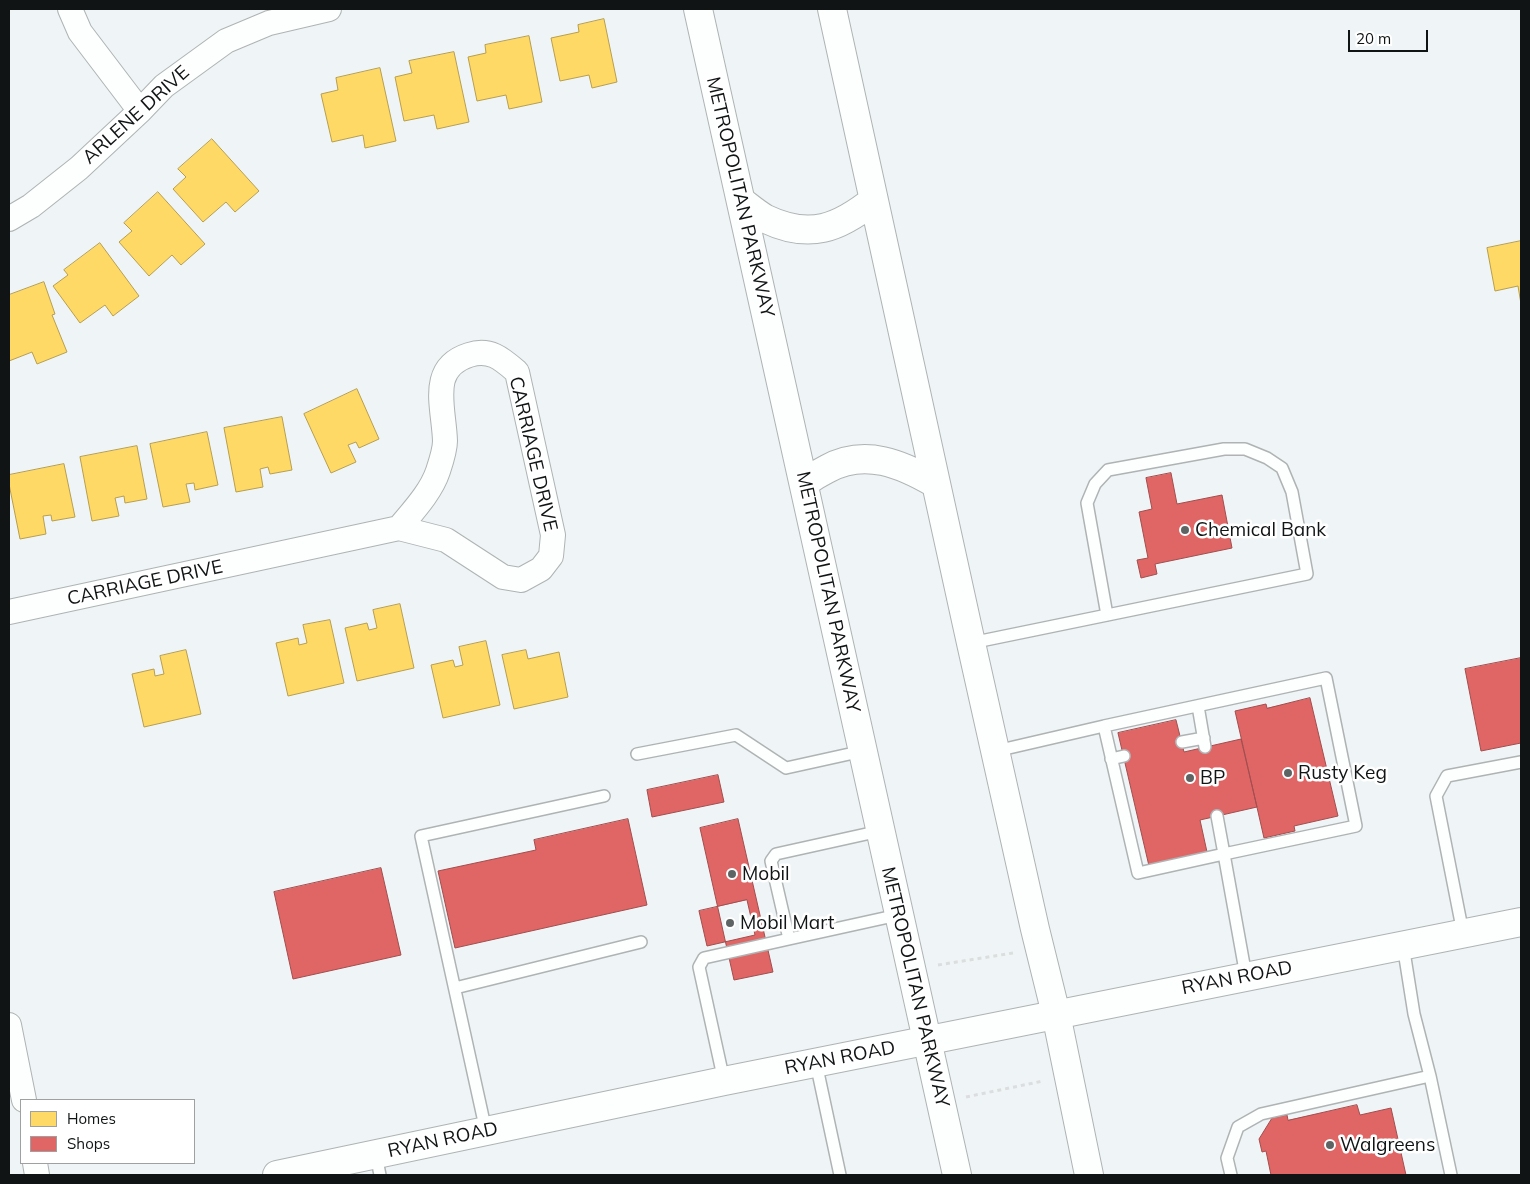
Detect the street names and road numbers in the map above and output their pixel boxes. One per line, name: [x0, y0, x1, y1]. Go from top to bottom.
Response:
street label: ARLENE DRIVE: [78, 61, 194, 169]
street label: METROPOLITAN PARKWAY: [701, 75, 779, 319]
street label: CARRIAGE DRIVE: [504, 374, 562, 534]
street label: METROPOLITAN PARKWAY: [791, 469, 865, 715]
street label: CARRIAGE DRIVE: [65, 555, 225, 611]
street label: METROPOLITAN PARKWAY: [876, 865, 954, 1109]
street label: RYAN ROAD: [1180, 956, 1294, 1000]
street label: RYAN ROAD: [783, 1036, 897, 1080]
street label: RYAN ROAD: [386, 1117, 500, 1163]

